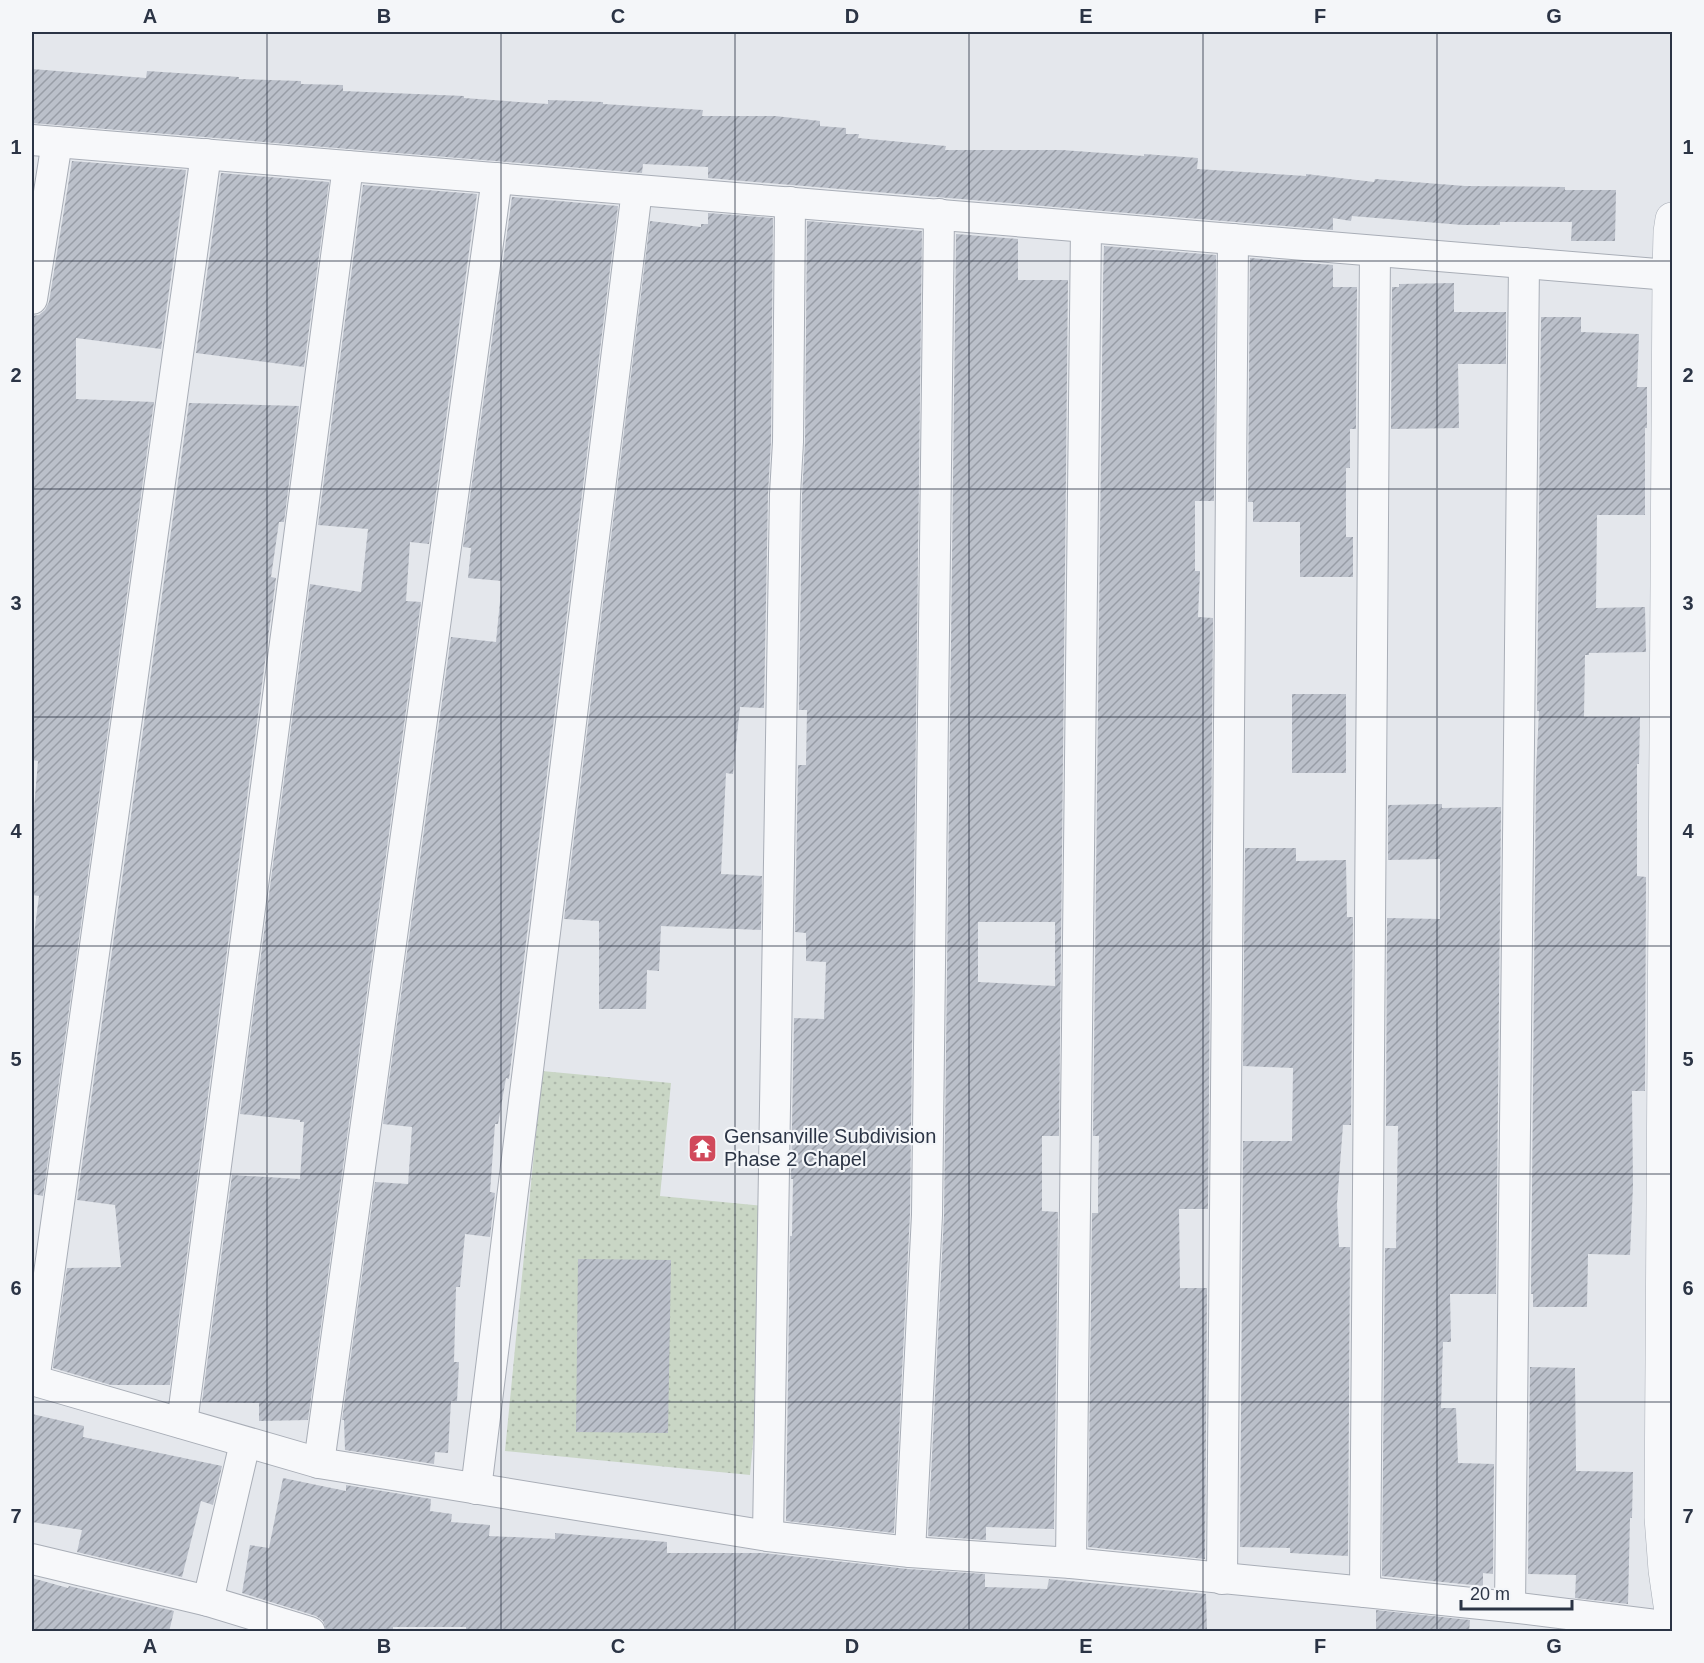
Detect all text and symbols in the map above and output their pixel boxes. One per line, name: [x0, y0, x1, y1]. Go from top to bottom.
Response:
text: A: [143, 5, 157, 27]
text: B: [377, 5, 391, 27]
text: C: [611, 5, 625, 27]
text: D: [845, 5, 859, 27]
text: E: [1079, 5, 1093, 27]
text: F: [1314, 5, 1326, 27]
text: G: [1546, 5, 1562, 27]
text: 1: [10, 136, 22, 158]
text: 1: [1682, 136, 1694, 158]
text: 2: [10, 364, 22, 386]
text: 2: [1682, 364, 1694, 386]
text: 3: [10, 592, 22, 614]
text: 3: [1682, 592, 1694, 614]
text: 4: [10, 820, 22, 842]
text: 4: [1682, 820, 1694, 842]
text: 5: [10, 1048, 22, 1070]
text: 5: [1682, 1048, 1694, 1070]
place label: Gensanville Subdivision Phase 2 Chapel: [724, 1125, 936, 1170]
temple icon: Gensanville Subdivision Phase 2 Chapel: [687, 1132, 719, 1164]
text: 6: [10, 1277, 22, 1299]
text: 6: [1682, 1277, 1694, 1299]
text: 7: [10, 1505, 22, 1527]
text: 7: [1682, 1505, 1694, 1527]
scale bar: [1461, 1573, 1572, 1611]
text: 20 m: [1470, 1584, 1510, 1604]
text: A: [143, 1635, 157, 1657]
text: B: [377, 1635, 391, 1657]
text: C: [611, 1635, 625, 1657]
text: D: [845, 1635, 859, 1657]
text: E: [1079, 1635, 1093, 1657]
text: F: [1314, 1635, 1326, 1657]
text: G: [1546, 1635, 1562, 1657]

